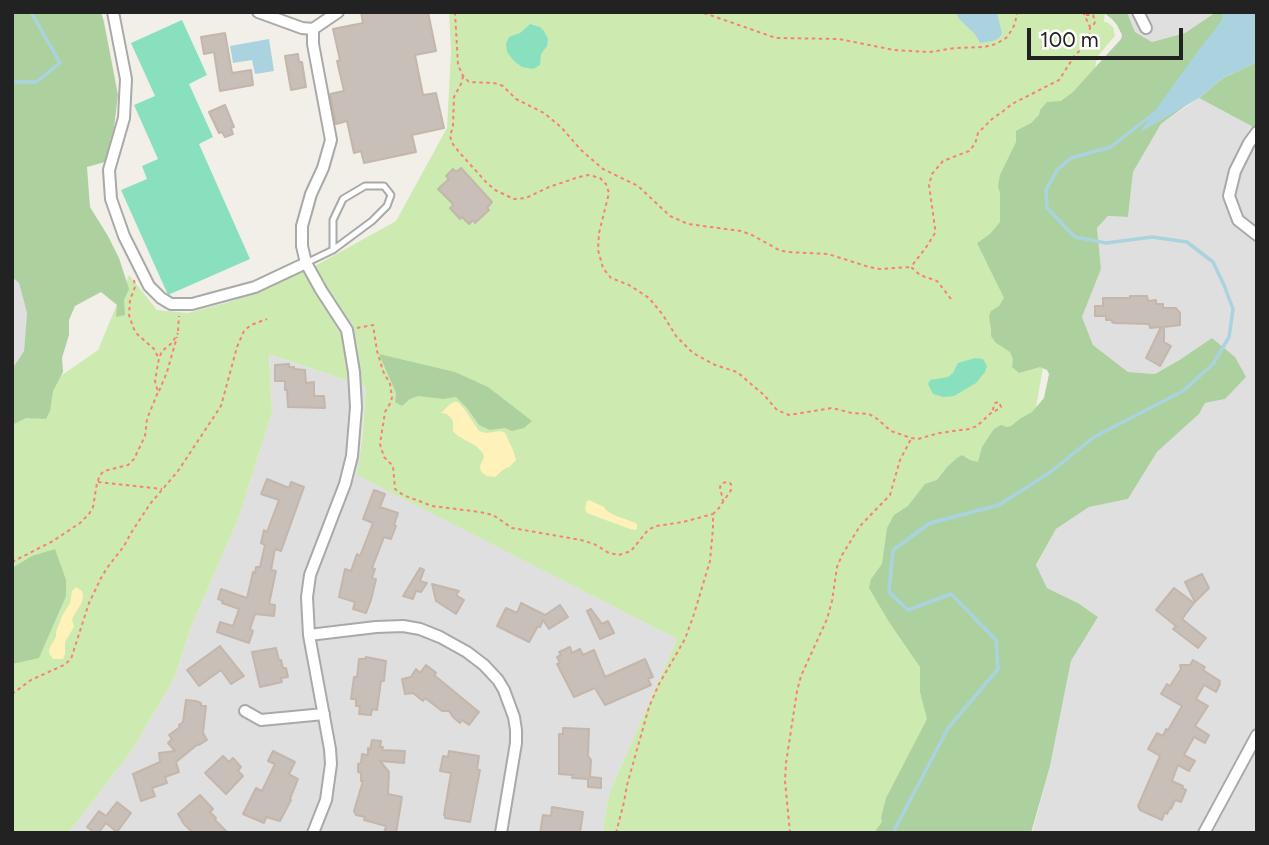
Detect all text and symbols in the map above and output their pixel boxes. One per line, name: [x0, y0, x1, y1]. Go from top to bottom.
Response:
scale bar: [1031, 14, 1187, 58]
text: 100 m: [1040, 27, 1099, 52]

